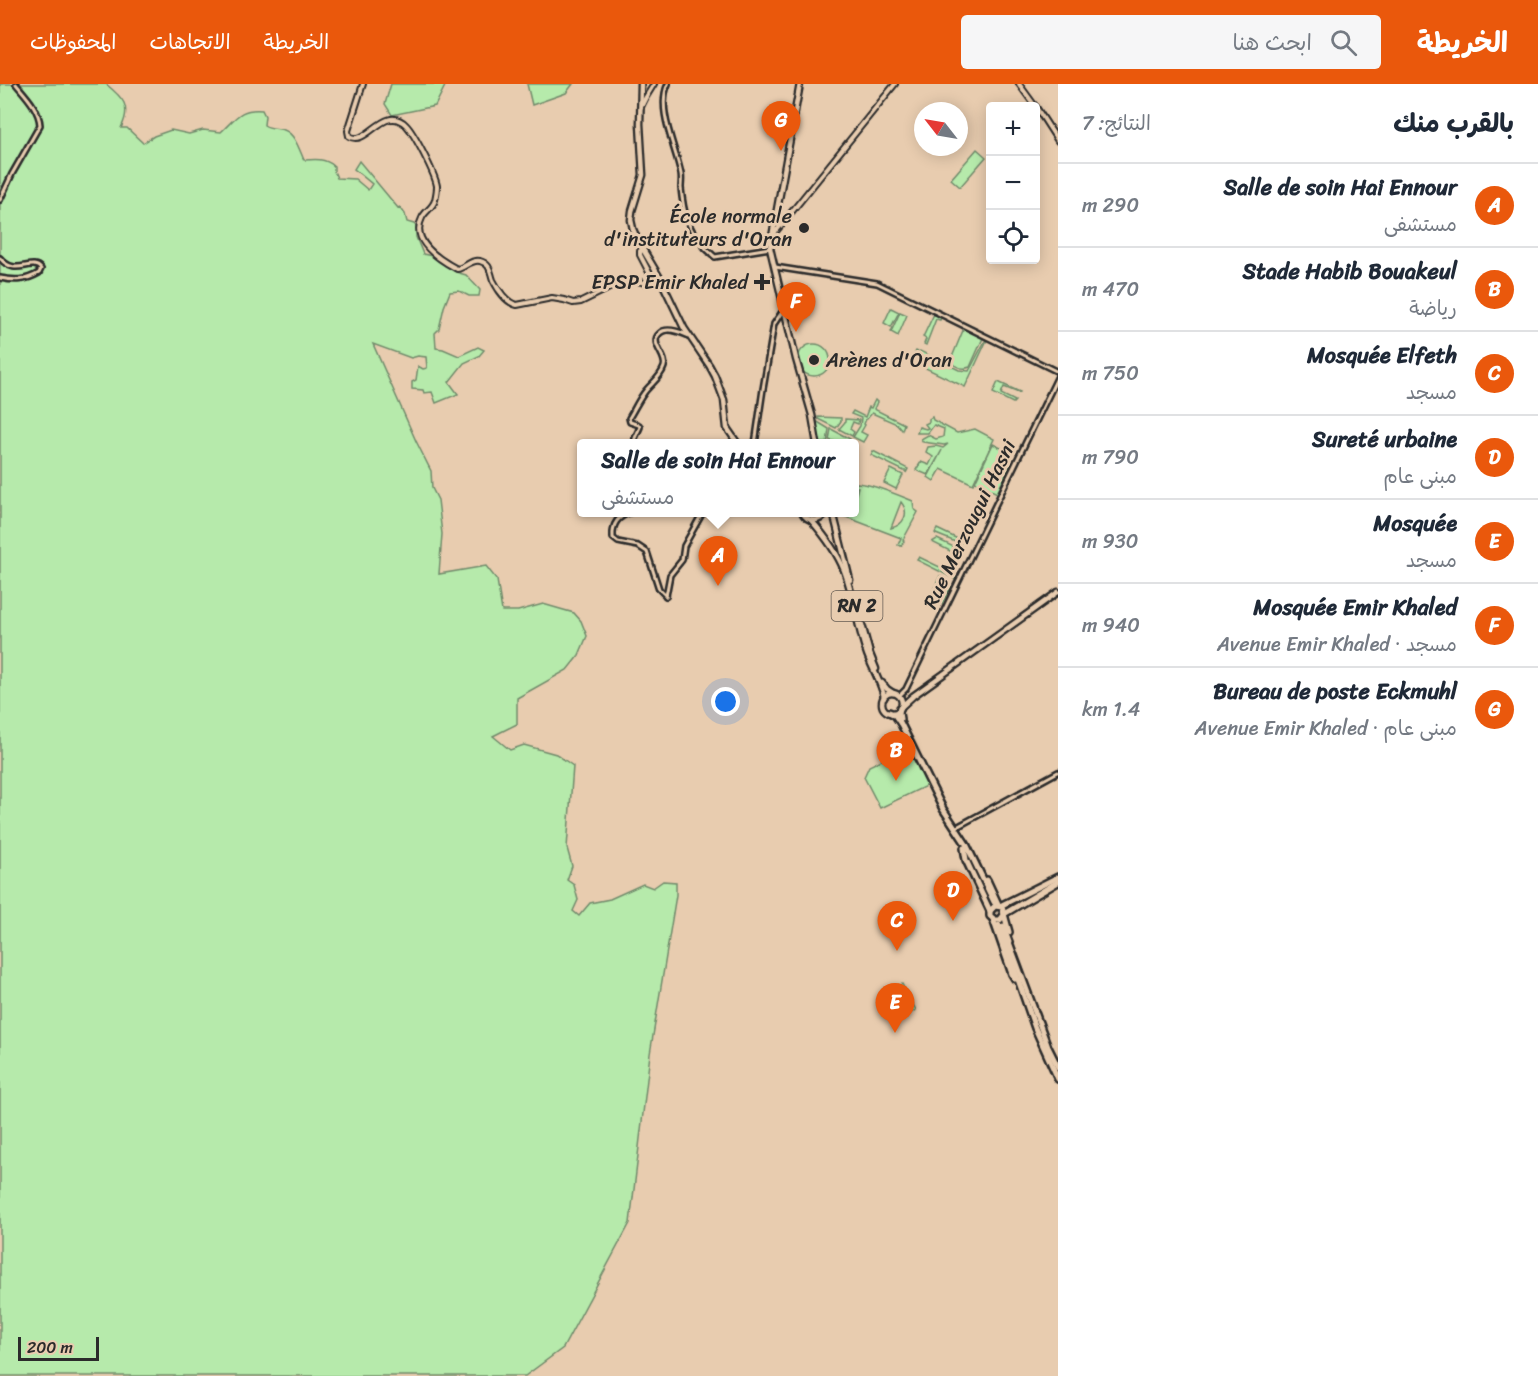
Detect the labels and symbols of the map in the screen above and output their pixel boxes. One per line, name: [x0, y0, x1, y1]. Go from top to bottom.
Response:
pin: G: [762, 101, 800, 151]
north arrow: [914, 102, 968, 156]
place label: École normale d'instituteurs d'Oran: [604, 199, 792, 257]
marker: École normale d'instituteurs d'Oran: [797, 221, 811, 235]
place label: EPSP Emir Khaled: [592, 265, 749, 300]
marker: EPSP Emir Khaled: [753, 273, 771, 291]
pin: F: [776, 282, 816, 332]
place label: Arènes d'Oran: [825, 343, 952, 378]
marker: Arènes d'Oran: [807, 353, 821, 367]
street label: Rue Merzougui Hasni: [913, 433, 1026, 615]
pin: A: [698, 536, 738, 586]
road number: RN 2: [832, 591, 882, 621]
your location: [711, 687, 740, 716]
pin: B: [876, 732, 916, 781]
pin: D: [934, 872, 972, 921]
pin: C: [878, 902, 916, 951]
pin: E: [876, 984, 914, 1033]
scale bar: [18, 1334, 99, 1362]

